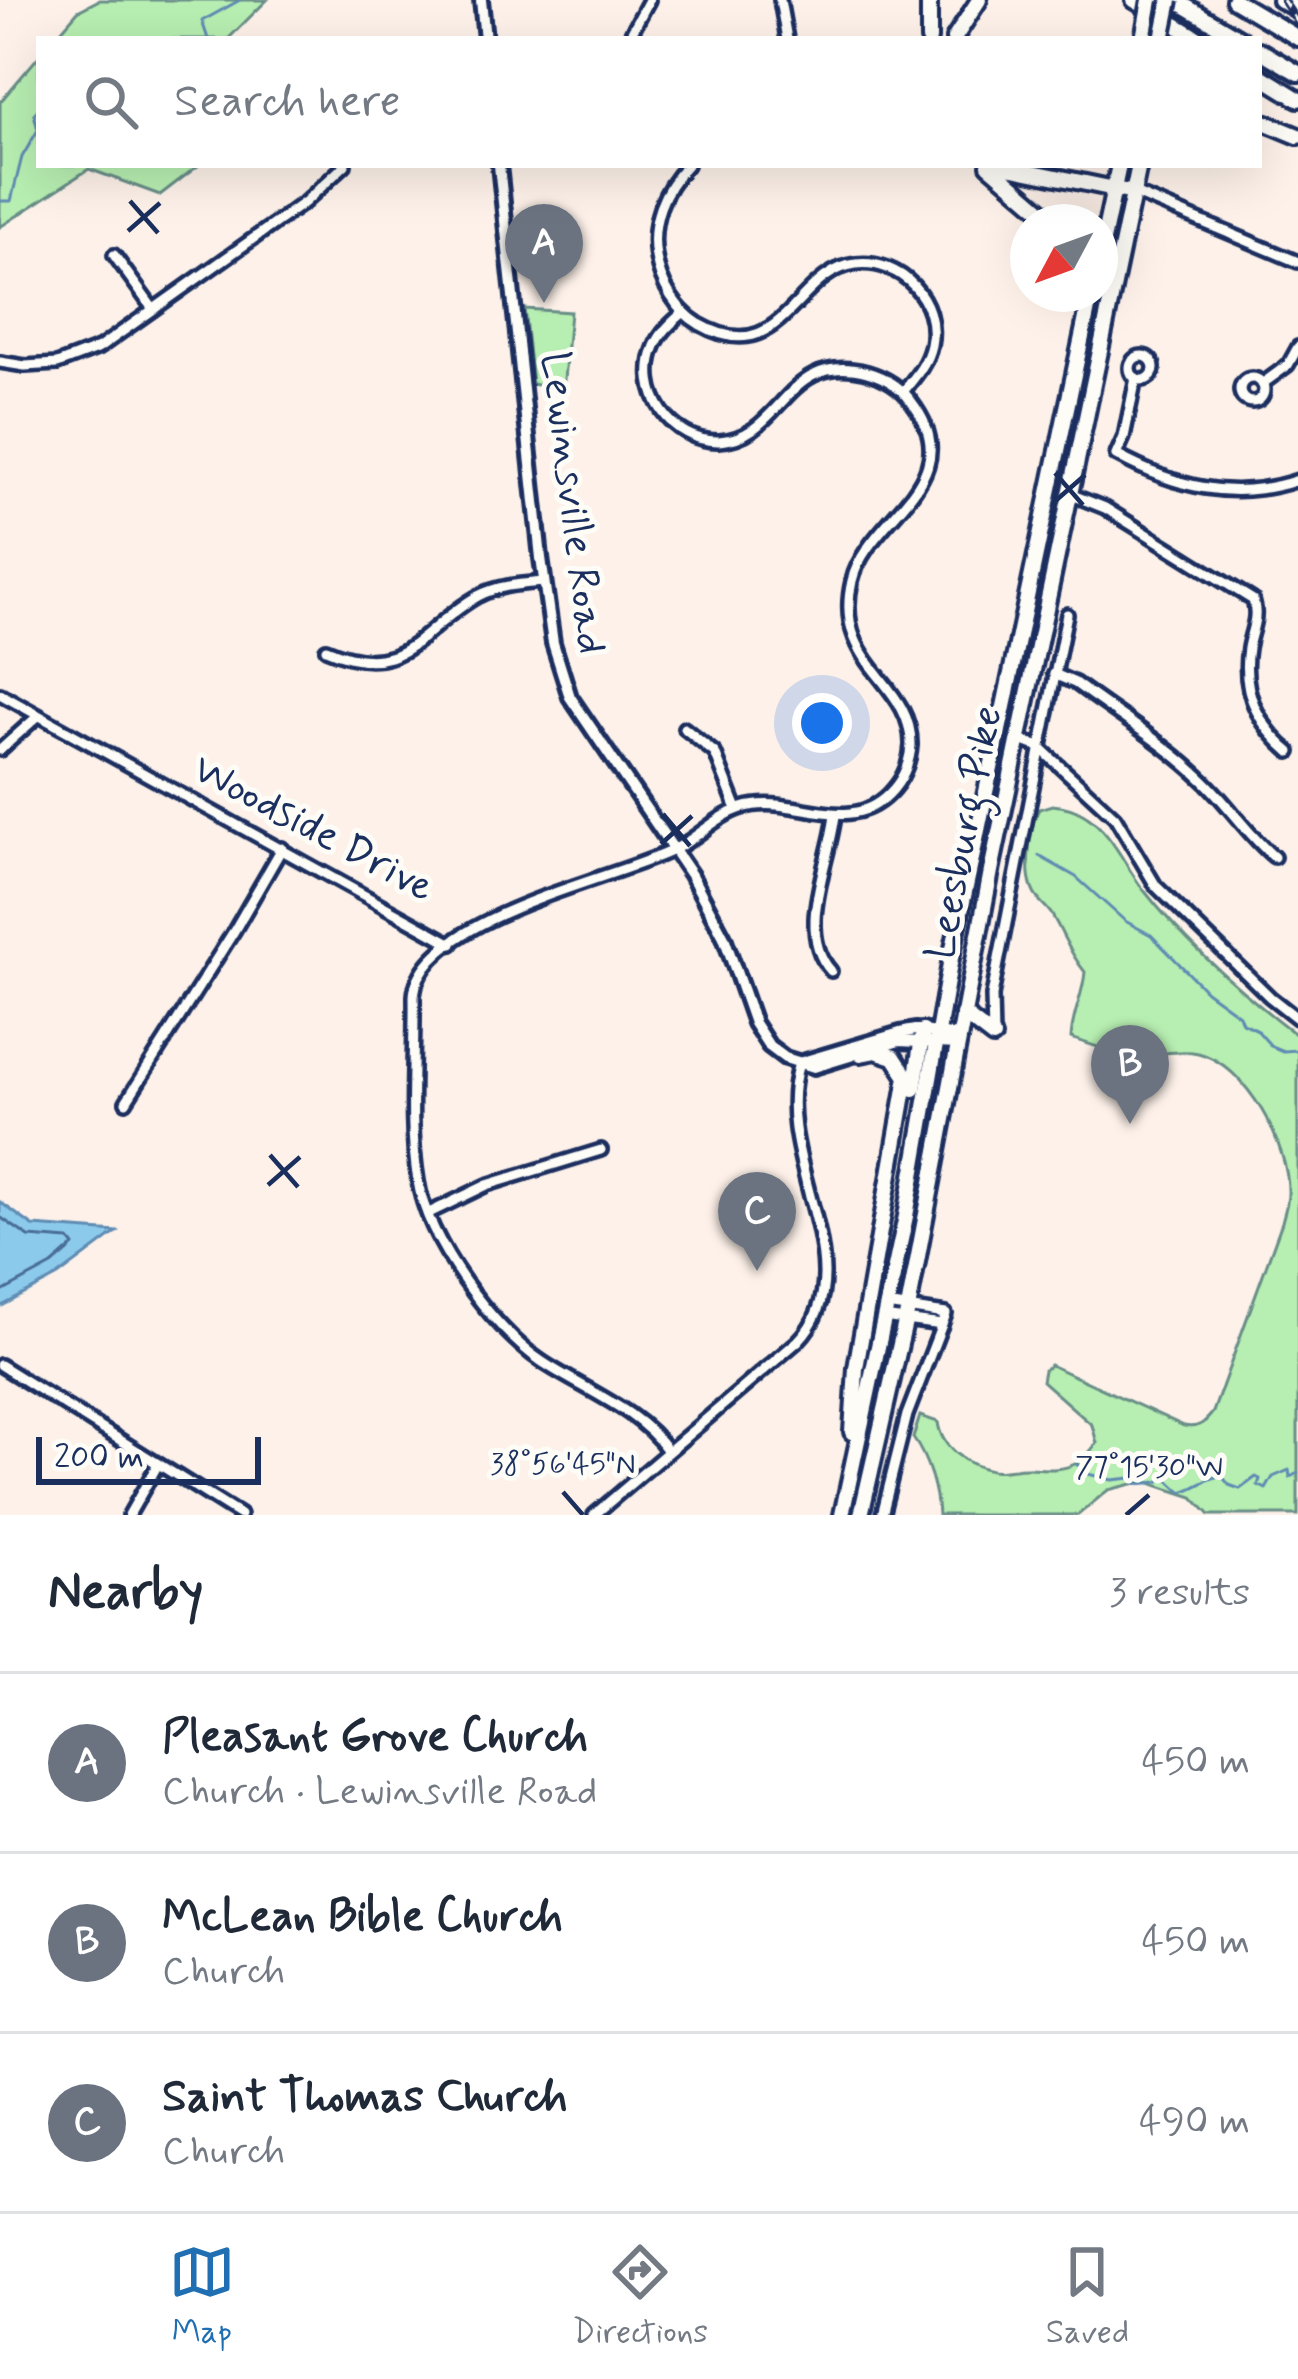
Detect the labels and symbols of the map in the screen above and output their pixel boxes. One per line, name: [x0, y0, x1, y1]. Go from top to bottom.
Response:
pin: A: [505, 204, 583, 303]
north arrow: [1010, 204, 1118, 312]
street label: Lewinsville Road: [526, 349, 618, 657]
your location: [792, 693, 852, 753]
street label: Leesburg Pike: [913, 702, 1020, 965]
street label: Woodside Drive: [183, 742, 443, 916]
pin: B: [1091, 1025, 1169, 1124]
pin: C: [718, 1172, 796, 1271]
scale bar: [36, 1431, 261, 1484]
text: 38°56'45"N: [490, 1445, 636, 1484]
text: 77°15'30"W: [1075, 1448, 1223, 1487]

